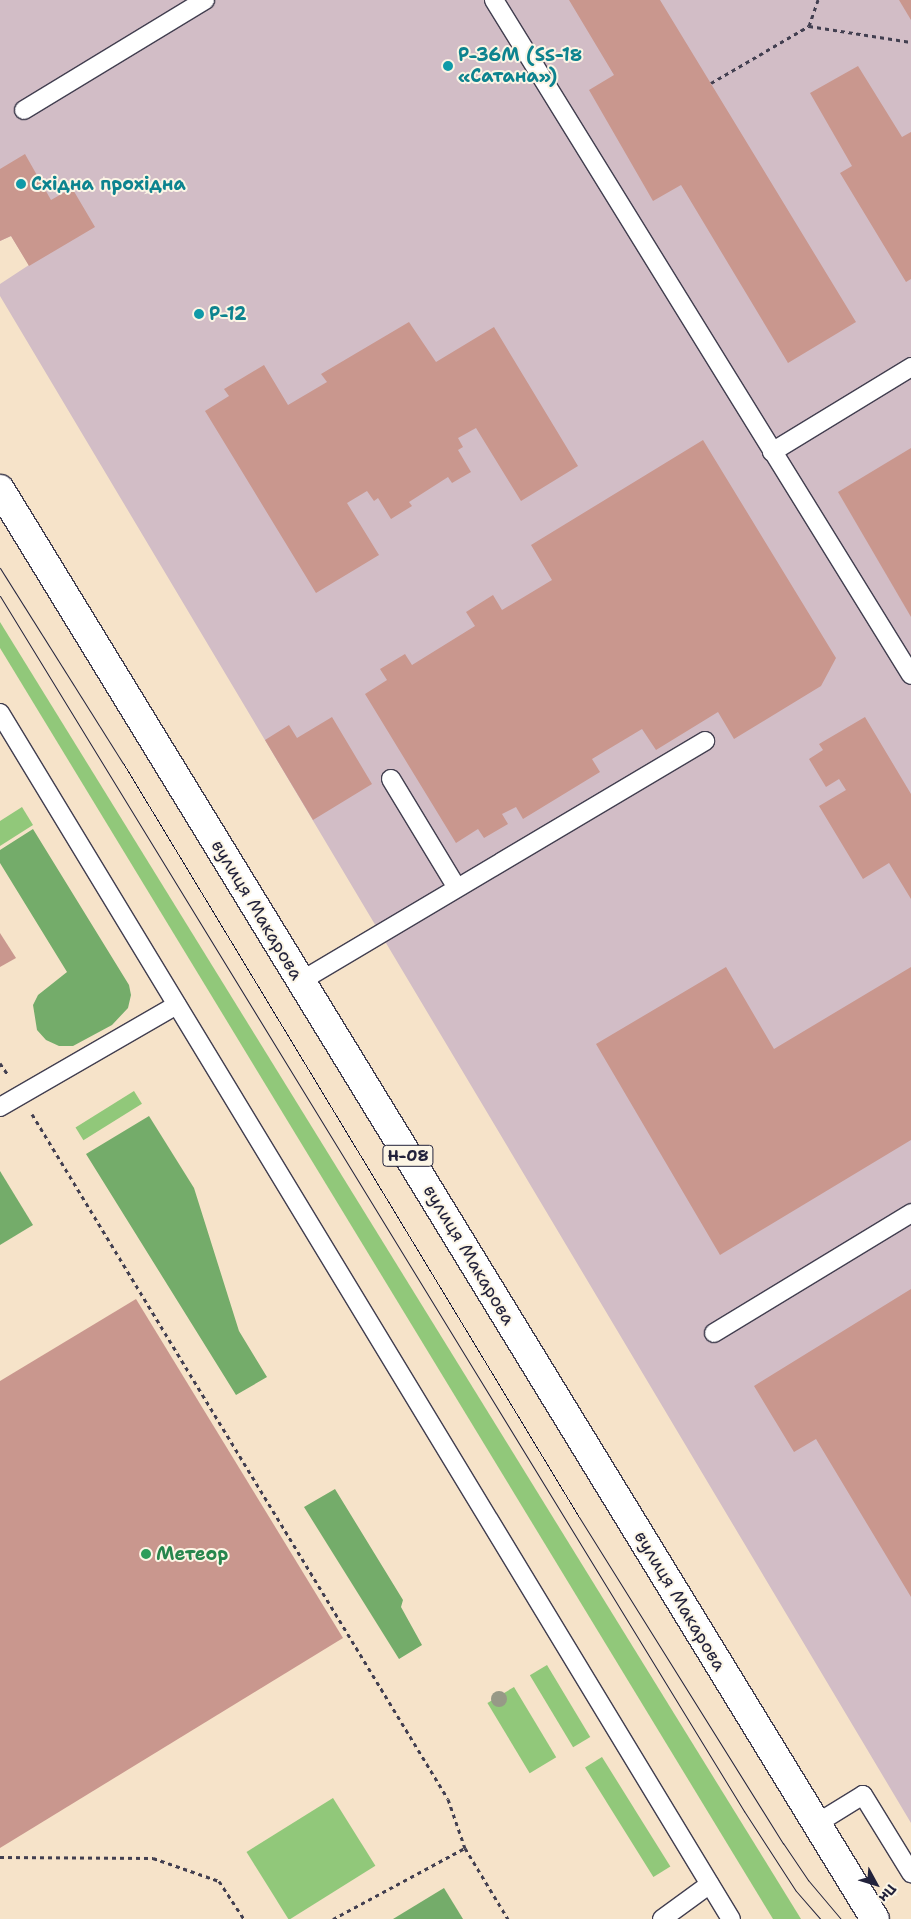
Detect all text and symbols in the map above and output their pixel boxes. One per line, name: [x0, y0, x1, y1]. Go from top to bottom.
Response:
place label: Р-36М (SS-18 «Сатана»): [458, 45, 581, 88]
marker: Р-36М (SS-18 «Сатана»): [442, 60, 454, 72]
place label: Східна прохідна: [31, 173, 186, 195]
marker: Східна прохідна: [15, 178, 27, 190]
place label: Р-12: [209, 303, 247, 325]
marker: Р-12: [193, 308, 205, 320]
street label: вулиця Макарова: [207, 836, 307, 984]
road number: Н-08: [382, 1142, 434, 1170]
street label: вулиця Макарова: [419, 1181, 519, 1329]
street label: вулиця Макарова: [630, 1527, 730, 1675]
place label: Метеор: [156, 1543, 228, 1565]
marker: Метеор: [140, 1548, 152, 1560]
north arrow: [851, 1859, 901, 1909]
text: Пн: [875, 1881, 900, 1906]

